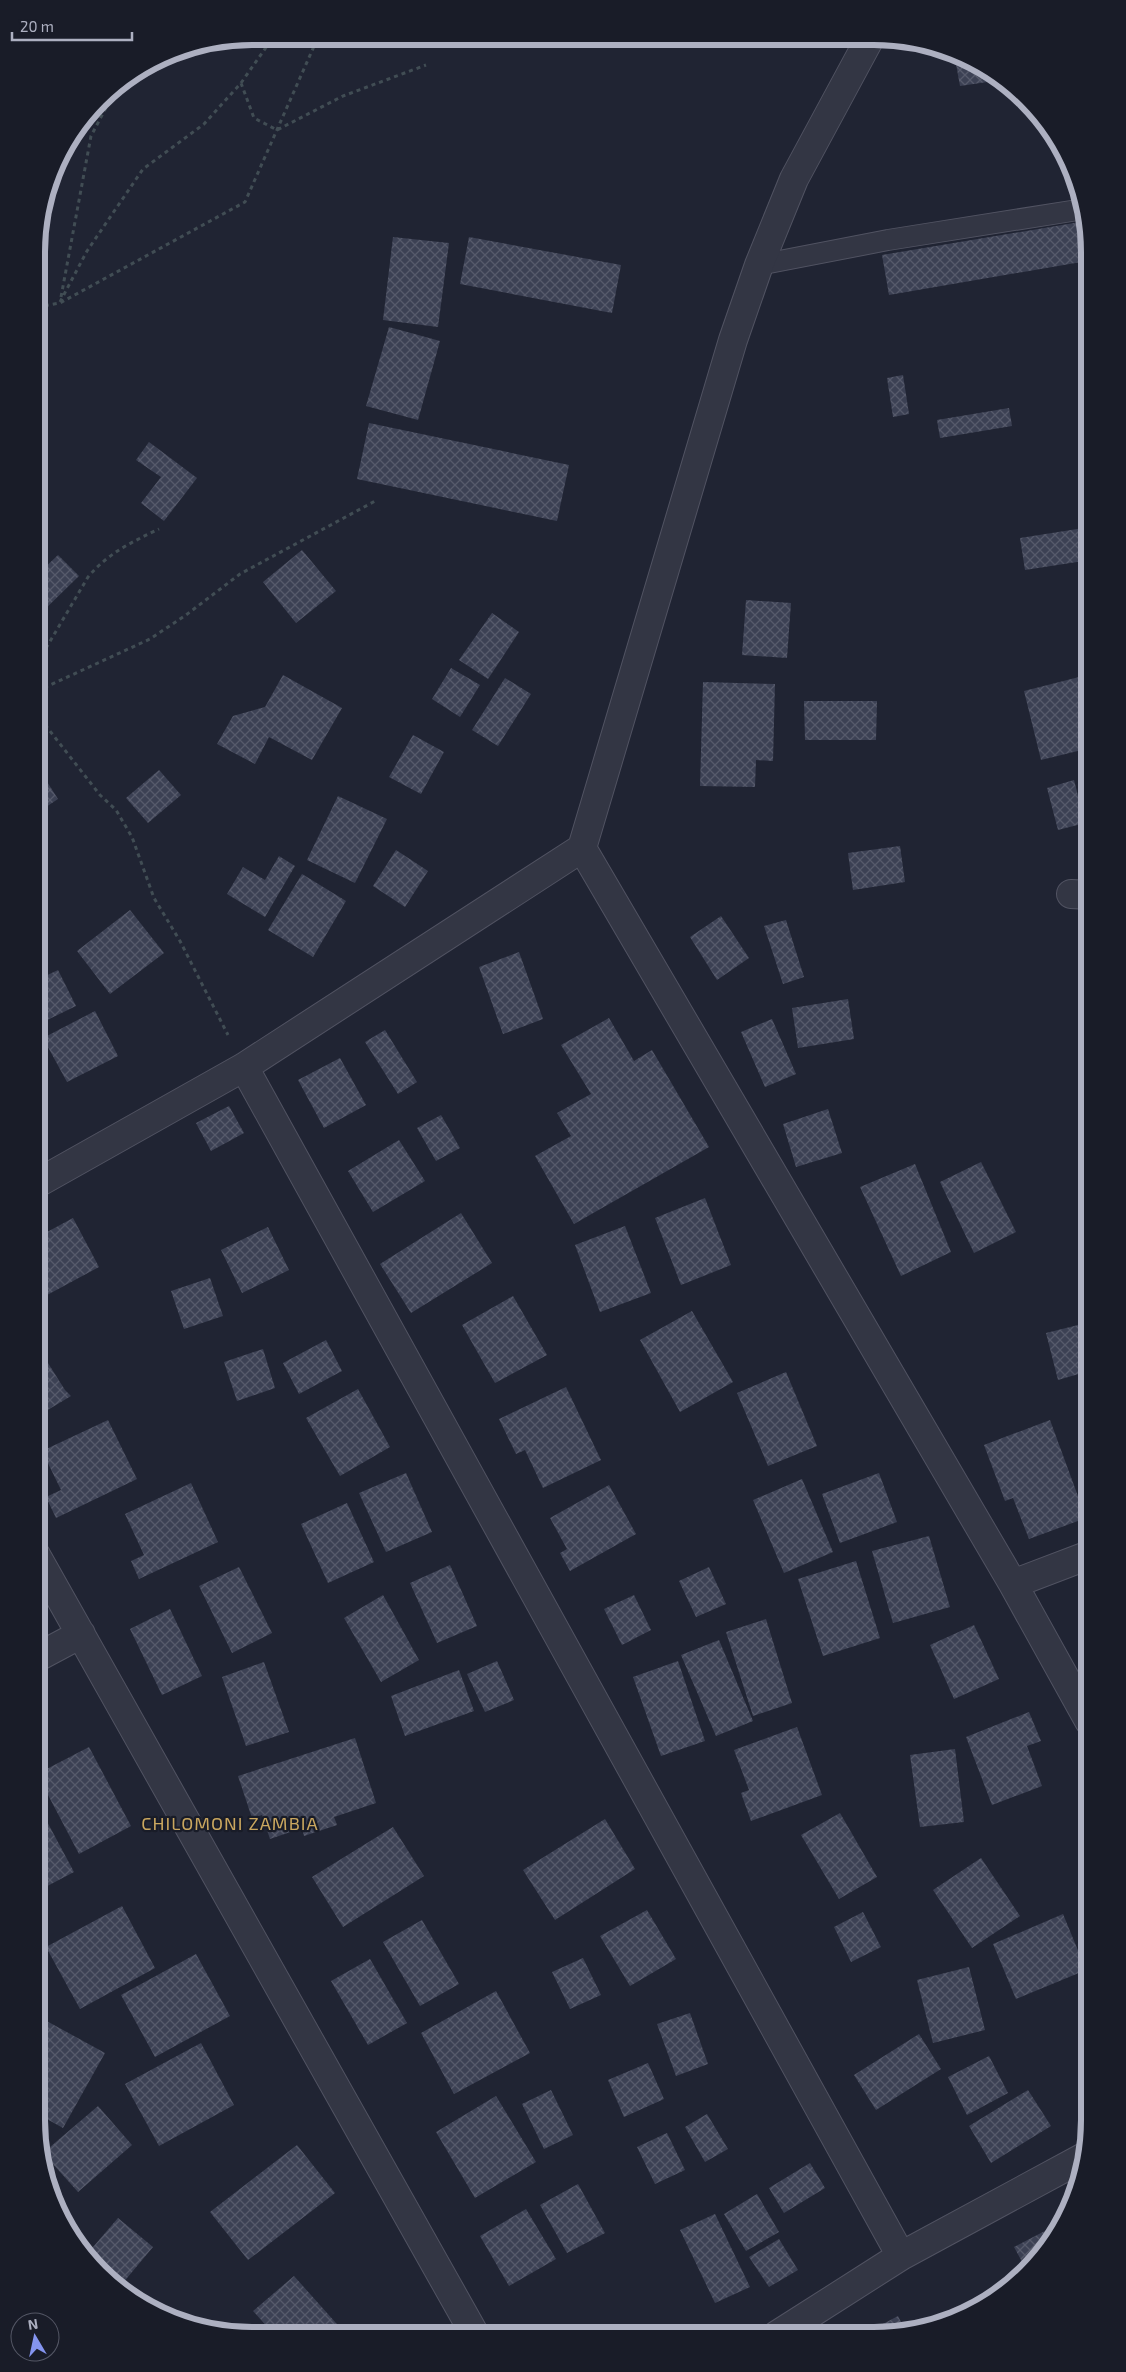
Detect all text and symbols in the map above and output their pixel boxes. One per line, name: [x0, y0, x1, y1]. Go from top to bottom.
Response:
scale bar: [12, 10, 132, 42]
text: 20 m: [20, 17, 54, 35]
district label: CHILOMONI ZAMBIA: [141, 1812, 319, 1834]
north arrow: [10, 2312, 60, 2362]
text: N: [27, 2314, 39, 2333]

